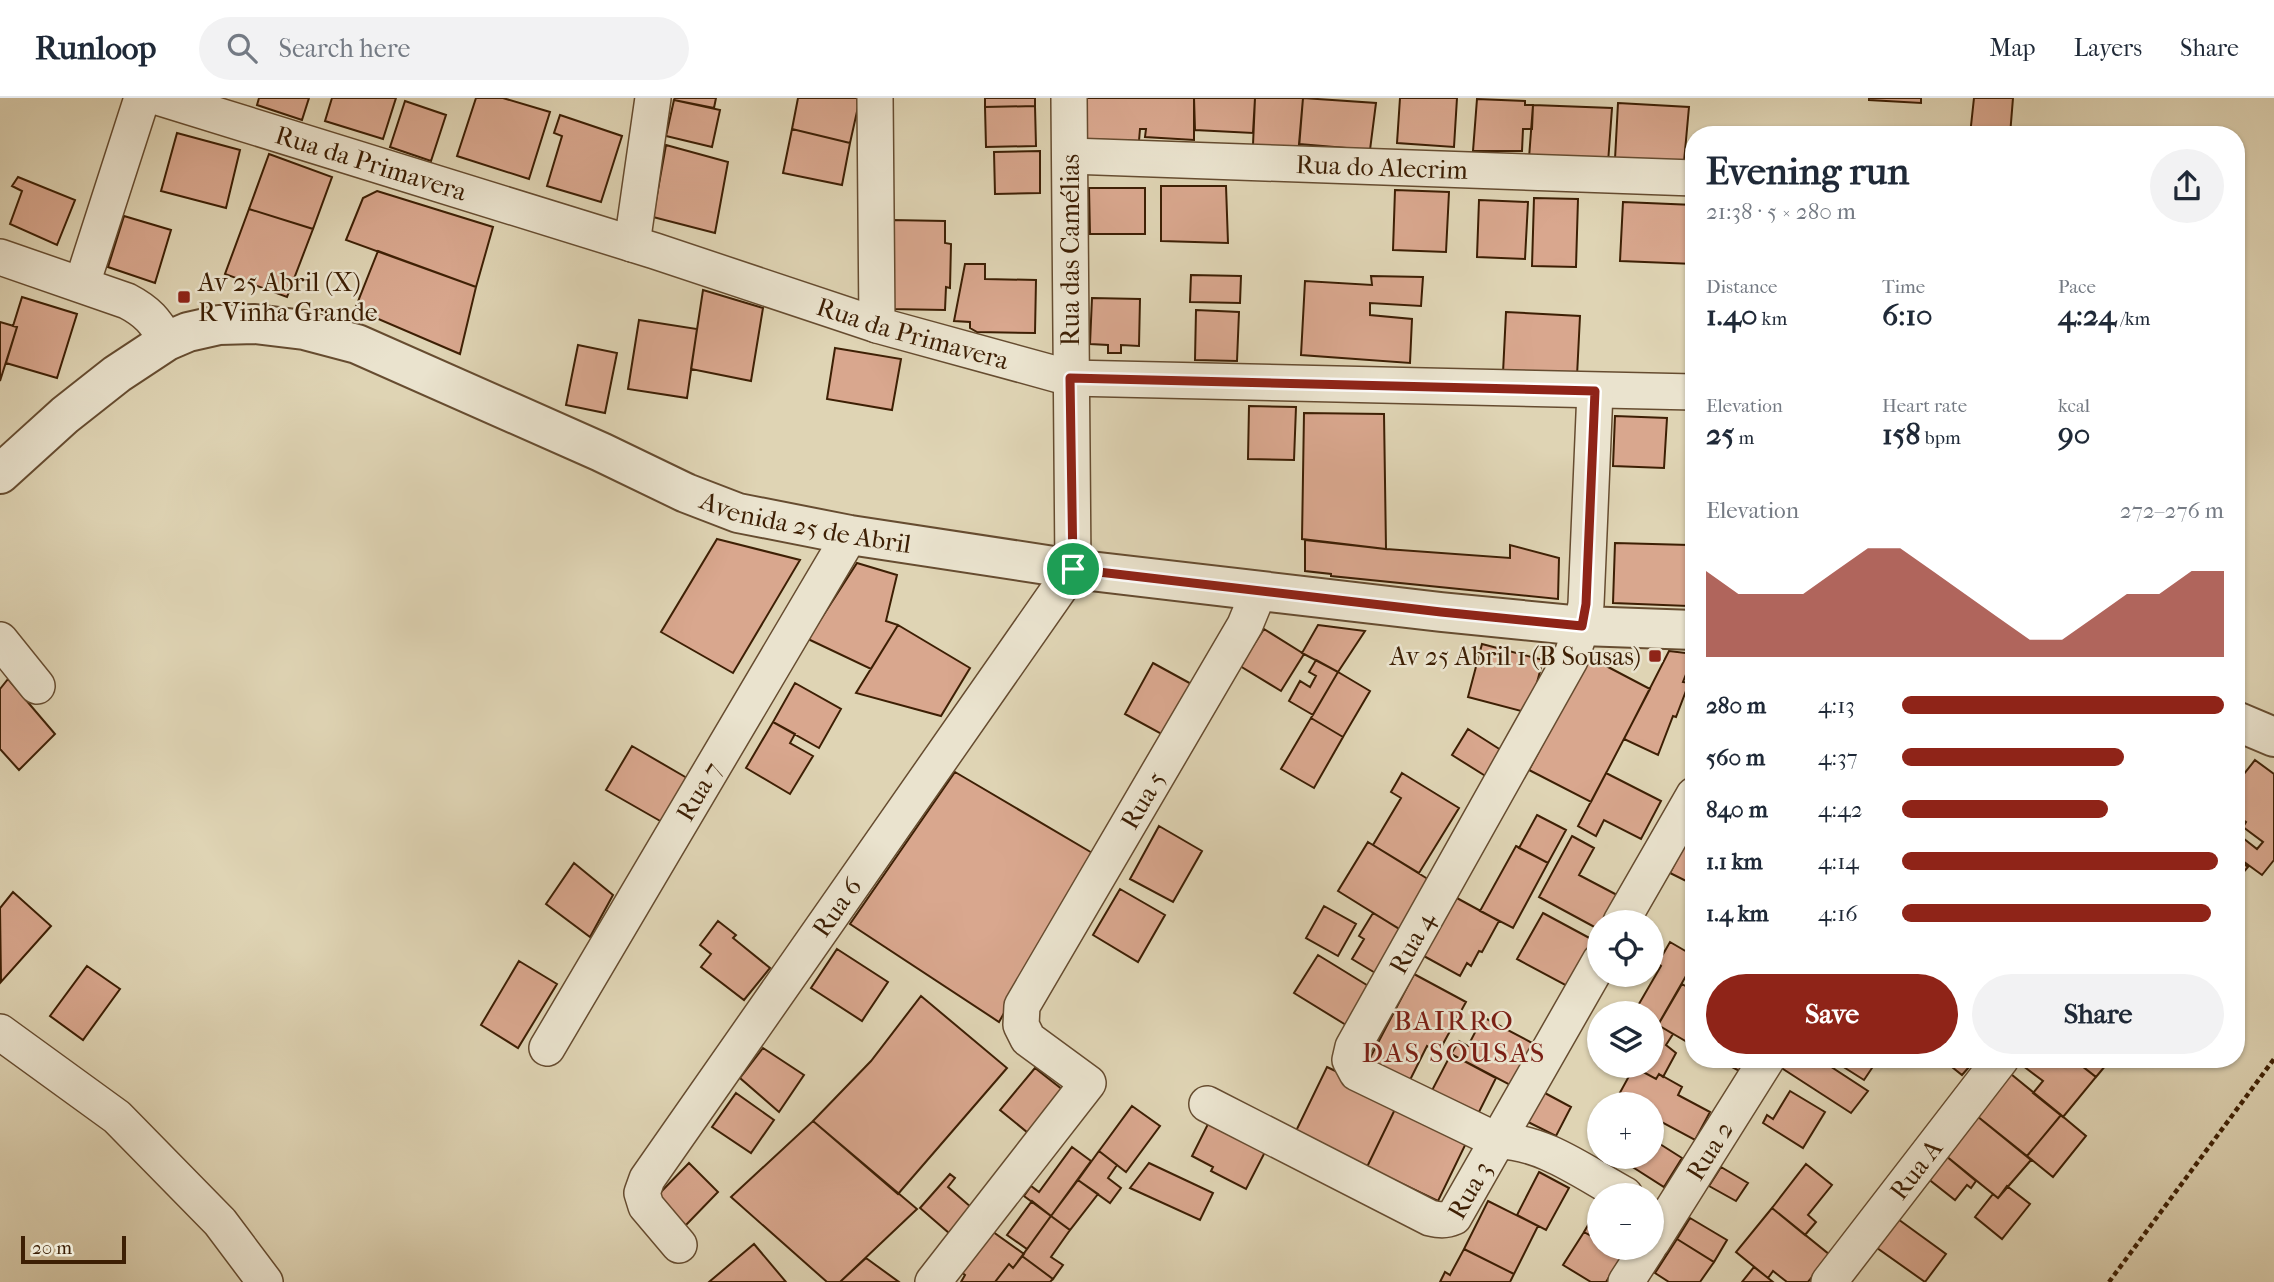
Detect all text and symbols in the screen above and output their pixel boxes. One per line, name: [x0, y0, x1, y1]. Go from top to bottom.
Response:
search box: [199, 17, 689, 80]
text: Runloop: [35, 29, 157, 68]
icon: search: [223, 29, 261, 67]
text: Search here: [279, 33, 410, 64]
text: Map: [1990, 34, 2036, 62]
text: Layers: [2074, 34, 2142, 62]
text: Share: [2180, 34, 2239, 62]
street label: Rua da Primavera: [272, 119, 472, 208]
street label: Rua do Alecrim: [1295, 148, 1469, 186]
text: Evening run: [1706, 149, 1909, 194]
button: share: [2150, 149, 2224, 223]
street label: Rua das Camélias: [1055, 154, 1086, 346]
text: 21:38 · 5 × 280 m: [1706, 198, 1856, 225]
place label: Av 25 Abril (X) R Vinha Grande: [197, 267, 378, 328]
text: Distance: [1706, 276, 1777, 298]
text: Time: [1882, 276, 1925, 298]
text: Pace: [2058, 276, 2096, 298]
marker: Av 25 Abril (X) R Vinha Grande: [176, 289, 192, 305]
street label: Rua da Primavera: [813, 291, 1013, 376]
text: 1.40: [1706, 298, 1758, 333]
text: 6:10: [1882, 298, 1933, 333]
text: 4:24: [2058, 298, 2116, 333]
text: km: [1758, 308, 1787, 330]
text: /km: [2116, 308, 2150, 330]
text: Elevation: [1706, 395, 1783, 417]
text: Heart rate: [1882, 395, 1967, 417]
text: kcal: [2058, 395, 2090, 417]
text: 25: [1706, 417, 1734, 452]
text: 158: [1882, 417, 1921, 452]
text: 90: [2058, 417, 2090, 452]
text: m: [1734, 427, 1754, 449]
text: bpm: [1921, 427, 1961, 449]
street label: Avenida 25 de Abril: [695, 484, 913, 560]
text: Elevation: [1706, 497, 1799, 524]
text: 272–276 m: [2120, 497, 2224, 524]
pin: [1043, 539, 1103, 599]
icon: arrive: [1054, 550, 1092, 588]
place label: Av 25 Abril 1 (B Sousas): [1389, 641, 1641, 672]
marker: Av 25 Abril 1 (B Sousas): [1647, 648, 1663, 664]
text: 280 m: [1706, 692, 1766, 719]
text: 4:13: [1818, 692, 1855, 719]
text: 560 m: [1706, 744, 1765, 771]
text: 4:37: [1818, 744, 1858, 771]
street label: Rua 7: [669, 756, 728, 827]
street label: Rua 5: [1114, 765, 1172, 835]
text: 840 m: [1706, 796, 1768, 823]
text: 4:42: [1818, 796, 1863, 823]
text: 1.1 km: [1706, 848, 1763, 875]
text: 4:14: [1818, 848, 1859, 875]
street label: Rua 6: [805, 871, 869, 943]
text: 1.4 km: [1706, 900, 1769, 927]
text: 4:16: [1818, 900, 1858, 927]
street label: Rua 4: [1382, 906, 1442, 979]
map controls: [1587, 910, 1664, 1260]
button: locate: [1587, 910, 1664, 987]
button: Save: [1706, 974, 1958, 1054]
button: Share: [1972, 974, 2224, 1054]
button: layers: [1587, 1001, 1664, 1078]
district label: BAIRRO DAS SOUSAS: [1362, 1004, 1546, 1069]
button: +: [1587, 1092, 1664, 1169]
street label: Rua 2: [1679, 1115, 1740, 1186]
street label: Rua A: [1883, 1132, 1949, 1206]
street label: Rua 3: [1441, 1156, 1498, 1224]
button: −: [1587, 1183, 1664, 1260]
scale bar: [21, 1233, 126, 1265]
text: 20 m: [32, 1237, 72, 1259]

